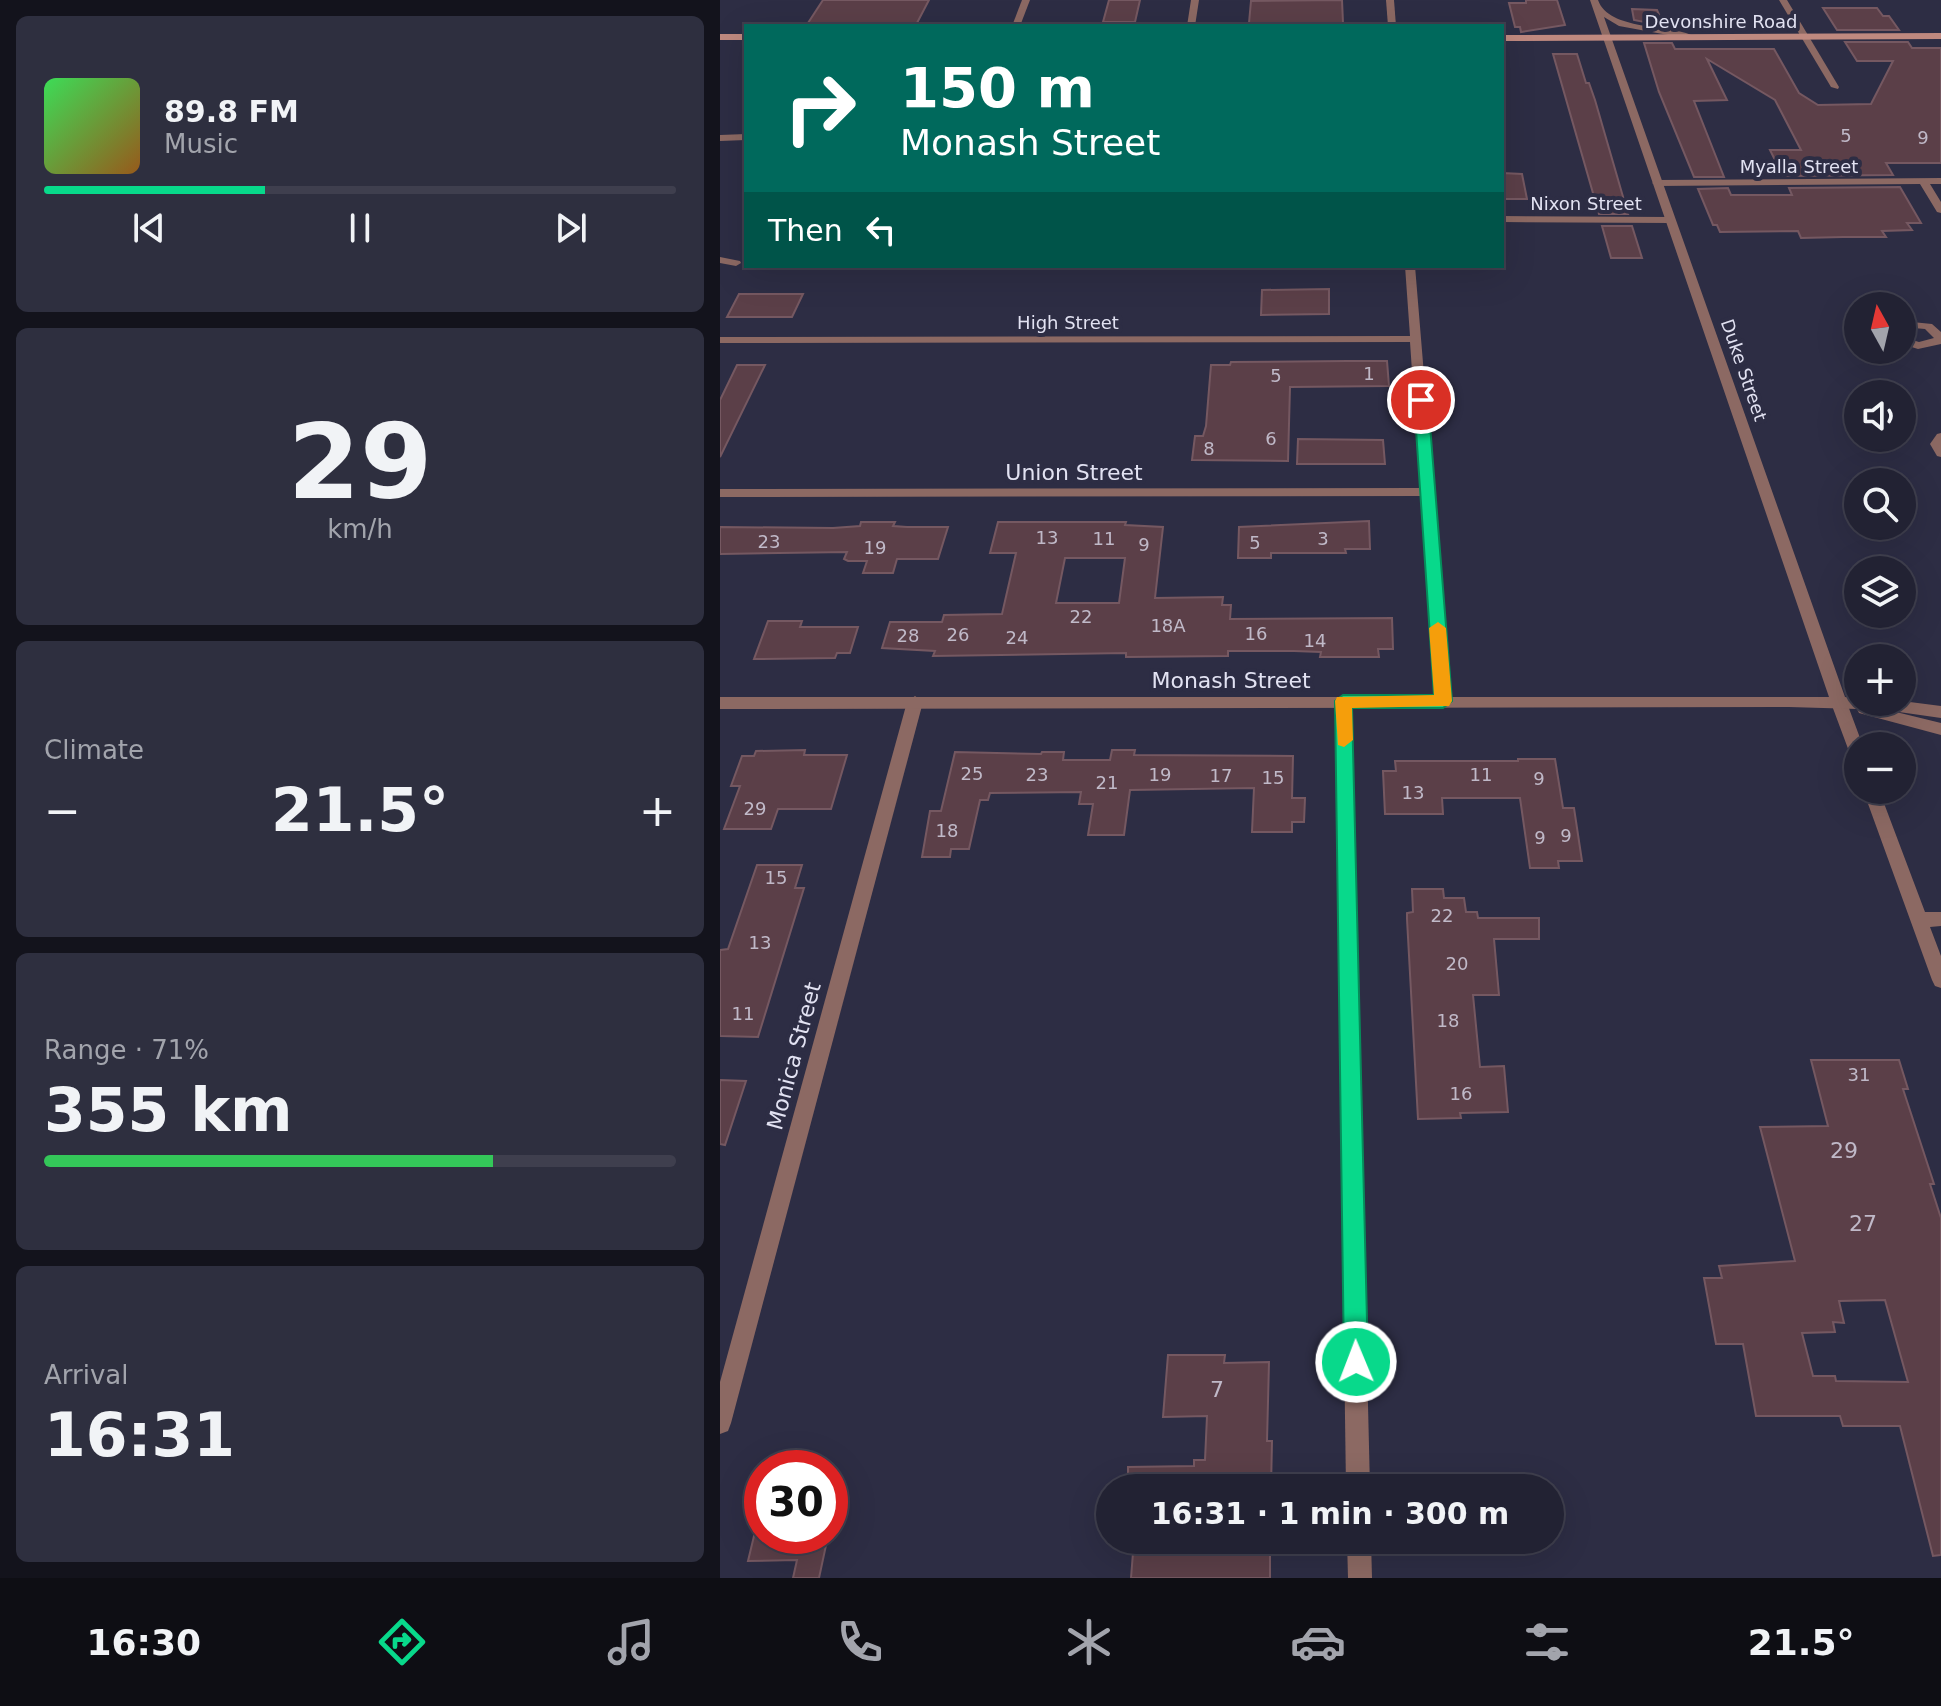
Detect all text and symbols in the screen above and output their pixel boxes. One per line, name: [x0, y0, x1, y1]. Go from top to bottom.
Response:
street label: Devonshire Road: [1645, 11, 1797, 32]
text: 150 m: [900, 55, 1095, 120]
icon: right: [768, 56, 872, 160]
text: 89.8 FM: [164, 94, 299, 129]
text: Monash Street: [900, 122, 1160, 163]
house number: 5: [1840, 125, 1852, 146]
house number: 9: [1917, 127, 1929, 148]
text: Music: [164, 129, 238, 159]
street label: Myalla Street: [1740, 156, 1858, 177]
street label: Nixon Street: [1530, 193, 1642, 214]
icon: previous: [127, 206, 171, 250]
icon: pause: [338, 206, 382, 250]
icon: next: [549, 206, 593, 250]
icon: left: [859, 208, 903, 252]
text: Then: [768, 213, 843, 248]
north arrow: [1844, 292, 1916, 364]
map controls: [1844, 292, 1916, 804]
street label: High Street: [1017, 312, 1119, 333]
street label: Duke Street: [1717, 316, 1771, 424]
house number: 1: [1363, 363, 1375, 384]
house number: 5: [1270, 365, 1282, 386]
pin: [1387, 366, 1455, 434]
icon: arrive: [1399, 378, 1443, 422]
button: sound: [1844, 380, 1916, 452]
text: 29: [288, 401, 432, 523]
house number: 6: [1265, 428, 1277, 449]
house number: 8: [1203, 438, 1215, 459]
street label: Union Street: [1005, 460, 1143, 485]
button: search: [1844, 468, 1916, 540]
text: km/h: [327, 514, 393, 544]
house number: 13: [1036, 527, 1058, 548]
house number: 11: [1093, 528, 1115, 549]
house number: 3: [1317, 528, 1329, 549]
house number: 23: [758, 531, 780, 552]
house number: 5: [1249, 532, 1261, 553]
house number: 9: [1138, 534, 1150, 555]
house number: 19: [864, 537, 886, 558]
button: layers: [1844, 556, 1916, 628]
house number: 22: [1070, 606, 1092, 627]
house number: 18A: [1150, 615, 1186, 636]
house number: 16: [1245, 623, 1267, 644]
house number: 26: [947, 624, 969, 645]
house number: 28: [897, 625, 919, 646]
house number: 24: [1006, 627, 1028, 648]
house number: 14: [1304, 630, 1326, 651]
button: +: [1844, 644, 1916, 716]
street label: Monash Street: [1151, 668, 1311, 693]
button: −: [1844, 732, 1916, 804]
text: Climate: [44, 735, 144, 765]
house number: 25: [961, 763, 983, 784]
house number: 23: [1026, 764, 1048, 785]
house number: 19: [1149, 764, 1171, 785]
house number: 11: [1470, 764, 1492, 785]
house number: 17: [1210, 765, 1232, 786]
house number: 15: [1262, 767, 1284, 788]
house number: 9: [1533, 768, 1545, 789]
house number: 21: [1096, 772, 1118, 793]
text: 21.5°: [271, 775, 449, 845]
house number: 13: [1402, 782, 1424, 803]
text: −: [44, 785, 81, 836]
text: +: [639, 785, 676, 836]
house number: 29: [744, 798, 766, 819]
house number: 18: [936, 820, 958, 841]
house number: 9: [1560, 825, 1572, 846]
house number: 9: [1534, 827, 1546, 848]
house number: 15: [765, 867, 787, 888]
house number: 22: [1431, 905, 1453, 926]
house number: 13: [749, 932, 771, 953]
house number: 20: [1446, 953, 1468, 974]
street label: Monica Street: [762, 979, 826, 1133]
house number: 11: [732, 1003, 754, 1024]
house number: 18: [1437, 1010, 1459, 1031]
text: Range · 71%: [44, 1035, 209, 1065]
house number: 31: [1848, 1064, 1870, 1085]
text: 355 km: [44, 1075, 293, 1145]
house number: 16: [1450, 1083, 1472, 1104]
house number: 29: [1830, 1138, 1858, 1163]
house number: 27: [1849, 1211, 1877, 1236]
position arrow: [1314, 1320, 1398, 1404]
text: Arrival: [44, 1360, 128, 1390]
house number: 7: [1210, 1377, 1224, 1402]
text: 16:31: [44, 1400, 235, 1470]
speed limit sign: 30: [744, 1450, 848, 1554]
text: 16:31 · 1 min · 300 m: [1151, 1496, 1509, 1531]
icon: directions: [374, 1614, 430, 1670]
icon: music: [603, 1614, 659, 1670]
icon: phone: [832, 1614, 888, 1670]
icon: climate: [1061, 1614, 1117, 1670]
icon: car: [1290, 1614, 1346, 1670]
icon: filters: [1519, 1614, 1575, 1670]
text: 16:30: [86, 1622, 201, 1663]
text: 21.5°: [1748, 1622, 1854, 1663]

